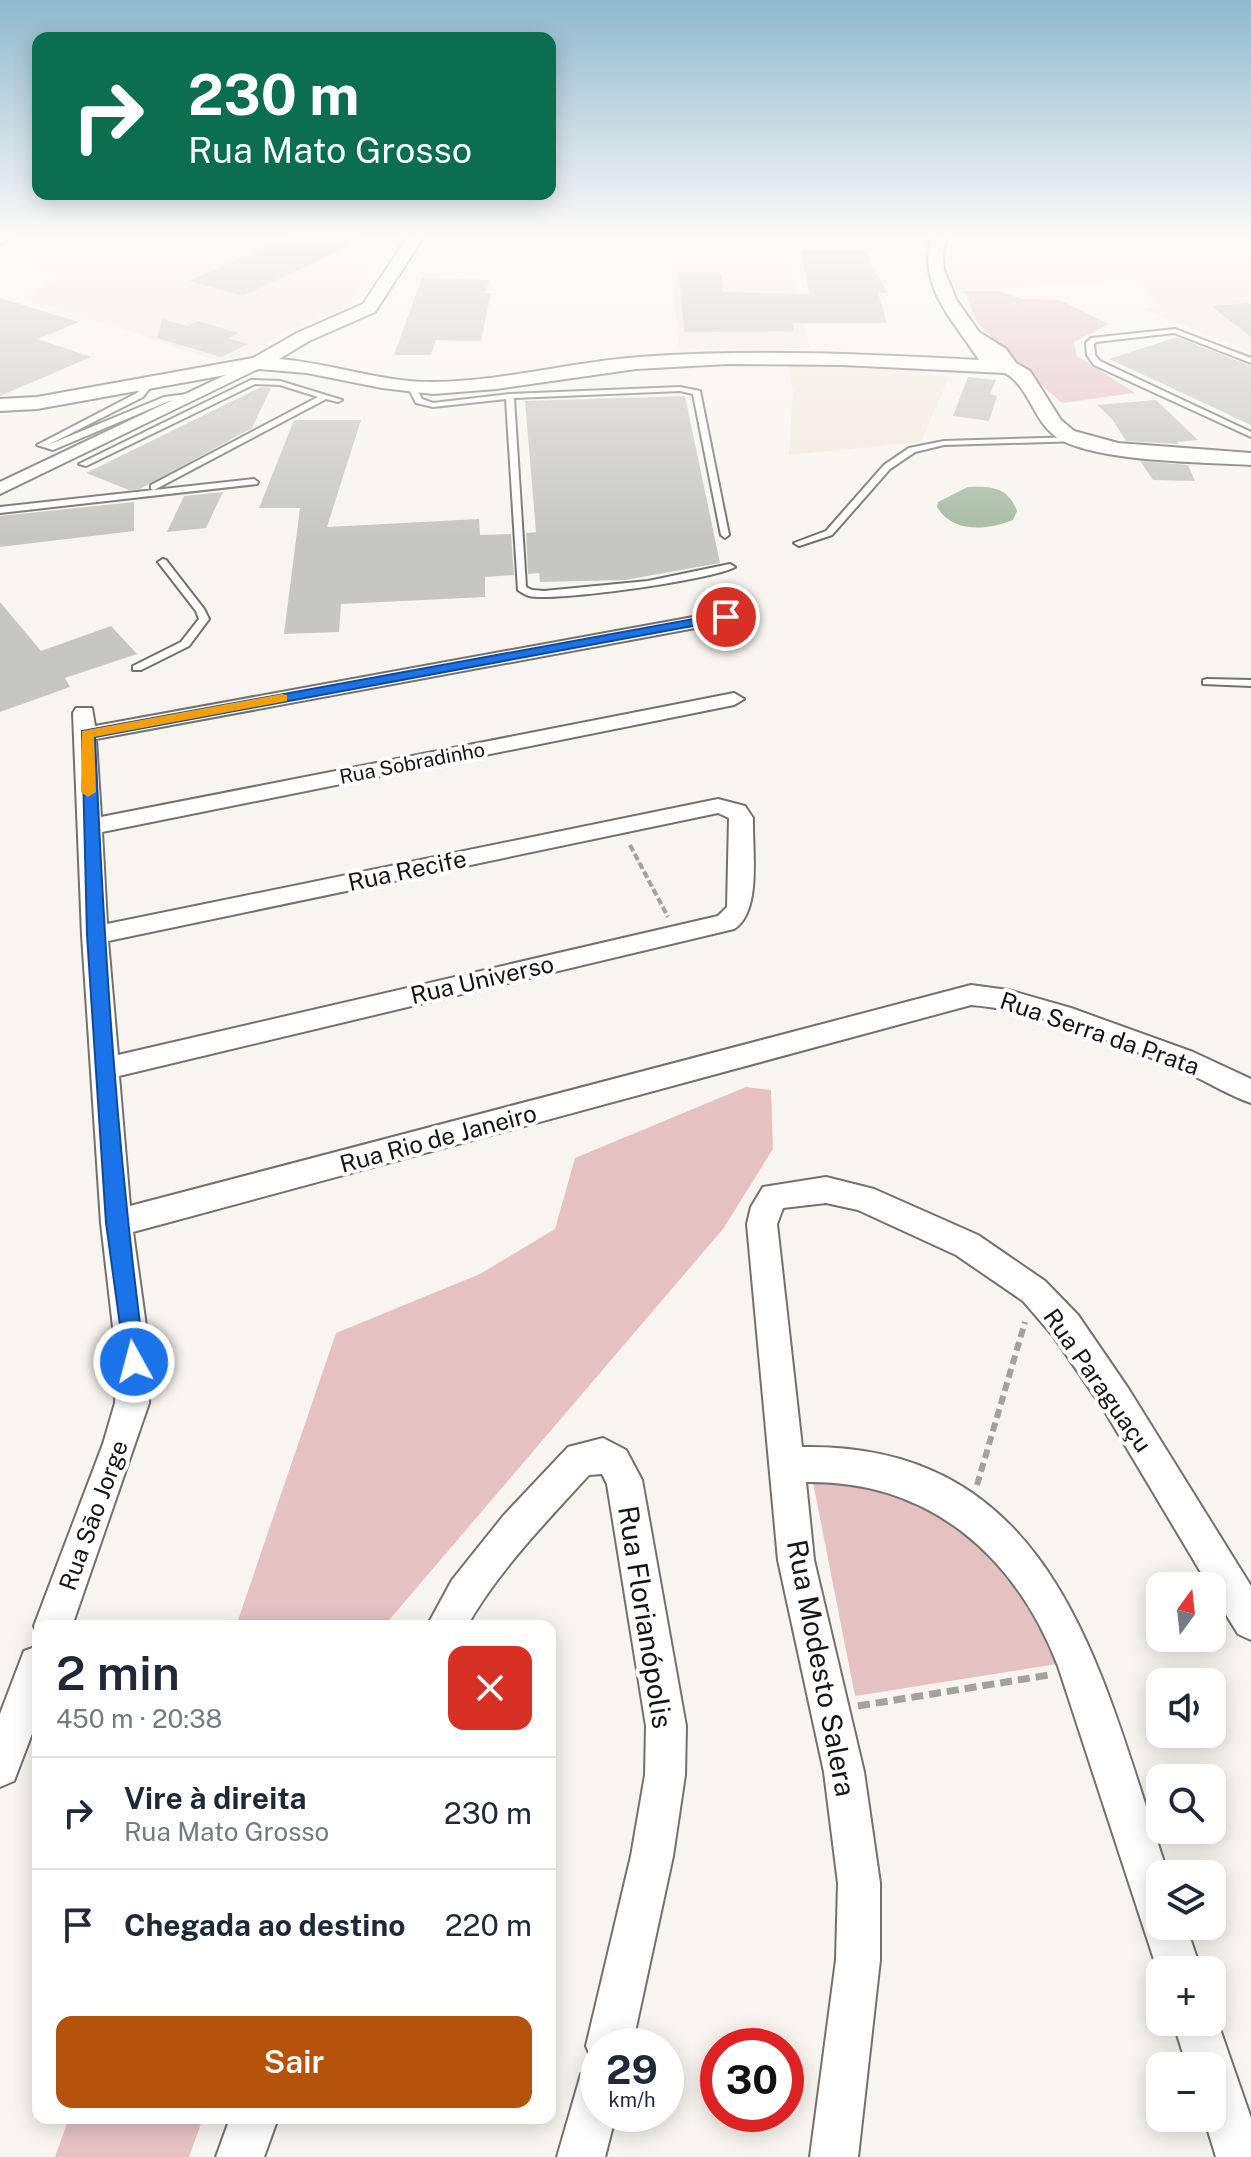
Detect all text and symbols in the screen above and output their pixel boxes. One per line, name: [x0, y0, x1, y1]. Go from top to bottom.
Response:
text: 230 m: [188, 62, 360, 128]
icon: right: [56, 64, 160, 168]
text: Rua Mato Grosso: [188, 129, 472, 171]
pin: [692, 583, 760, 651]
icon: arrive: [704, 595, 748, 639]
street label: Rua Sobradinho: [337, 737, 487, 789]
street label: Rua Recife: [345, 844, 469, 896]
street label: Rua Universo: [408, 949, 556, 1009]
street label: Rua Serra da Prata: [997, 986, 1203, 1080]
street label: Rua Rio de Janeiro: [337, 1098, 539, 1178]
street label: Rua Paraguaçu: [1038, 1303, 1158, 1457]
position arrow: [92, 1320, 176, 1404]
street label: Rua São Jorge: [53, 1436, 133, 1594]
street label: Rua Florianópolis: [612, 1503, 680, 1731]
street label: Rua Modesto Salera: [781, 1537, 863, 1799]
north arrow: [1146, 1572, 1226, 1652]
map controls: [1146, 1572, 1226, 2132]
text: 2 min: [56, 1644, 180, 1701]
button: close: [448, 1646, 532, 1730]
button: sound: [1146, 1668, 1226, 1748]
text: 450 m · 20:38: [56, 1703, 222, 1734]
button: search: [1146, 1764, 1226, 1844]
text: Vire à direita: [124, 1780, 307, 1816]
icon: right: [56, 1791, 100, 1835]
text: 230 m: [444, 1795, 532, 1831]
text: Rua Mato Grosso: [124, 1816, 329, 1847]
button: layers: [1146, 1860, 1226, 1940]
icon: arrive: [56, 1903, 100, 1947]
text: Chegada ao destino: [124, 1907, 405, 1943]
text: 220 m: [445, 1907, 532, 1943]
button: +: [1146, 1956, 1226, 2036]
button: Sair: [56, 2016, 532, 2108]
speed limit sign: 30: [700, 2028, 804, 2132]
text: 29: [606, 2046, 658, 2093]
button: −: [1146, 2052, 1226, 2132]
text: km/h: [608, 2088, 656, 2112]

